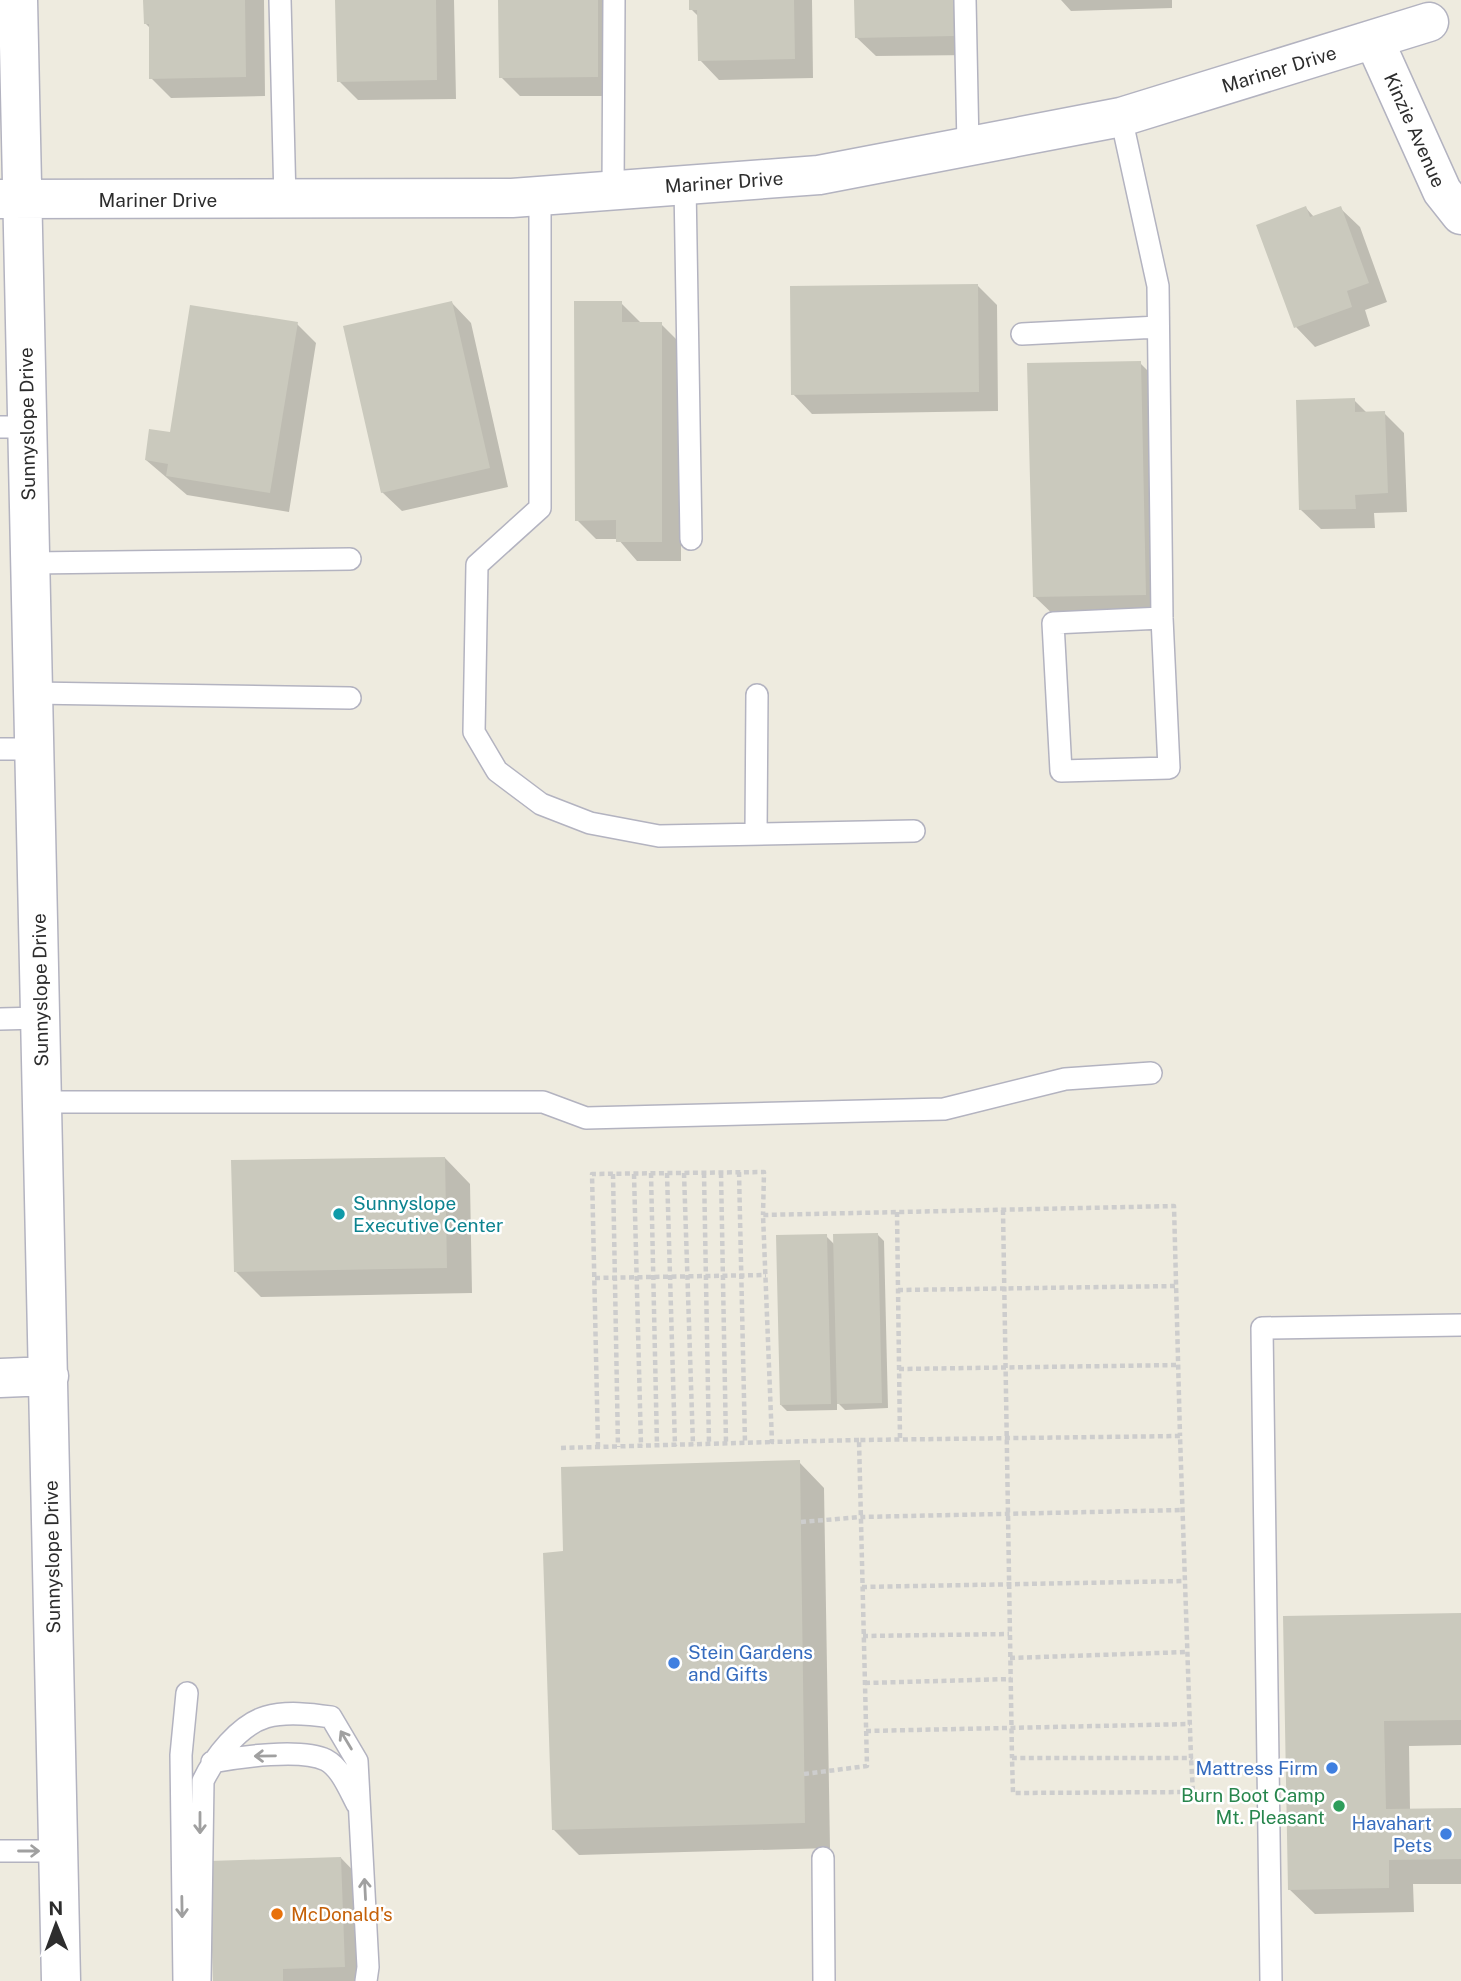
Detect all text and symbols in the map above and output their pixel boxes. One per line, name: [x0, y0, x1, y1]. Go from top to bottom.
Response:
street label: Mariner Drive: [1219, 41, 1339, 97]
street label: Kinzie Avenue: [1380, 69, 1450, 191]
street label: Mariner Drive: [664, 167, 784, 197]
street label: Mariner Drive: [99, 189, 217, 211]
street label: Sunnyslope Drive: [15, 347, 39, 501]
street label: Sunnyslope Drive: [28, 913, 52, 1067]
place label: Sunnyslope Executive Center: [353, 1192, 504, 1236]
marker: Sunnyslope Executive Center: [331, 1206, 347, 1222]
street label: Sunnyslope Drive: [40, 1480, 64, 1634]
place label: Stein Gardens and Gifts: [688, 1641, 813, 1685]
marker: Stein Gardens and Gifts: [666, 1655, 682, 1671]
one-way arrow: [339, 1731, 353, 1751]
one-way arrow: [254, 1750, 277, 1763]
place label: Mattress Firm: [1196, 1757, 1318, 1779]
marker: Mattress Firm: [1324, 1760, 1340, 1776]
place label: Burn Boot Camp Mt. Pleasant: [1181, 1784, 1325, 1828]
marker: Burn Boot Camp Mt. Pleasant: [1331, 1798, 1347, 1814]
one-way arrow: [193, 1811, 207, 1834]
place label: Havahart Pets: [1351, 1812, 1432, 1856]
marker: Havahart Pets: [1438, 1826, 1454, 1842]
one-way arrow: [17, 1844, 40, 1858]
one-way arrow: [358, 1878, 371, 1900]
north arrow: [21, 1890, 91, 1960]
one-way arrow: [175, 1896, 189, 1919]
text: N: [48, 1897, 63, 1919]
place label: McDonald's: [291, 1903, 393, 1925]
marker: McDonald's: [269, 1906, 285, 1922]

